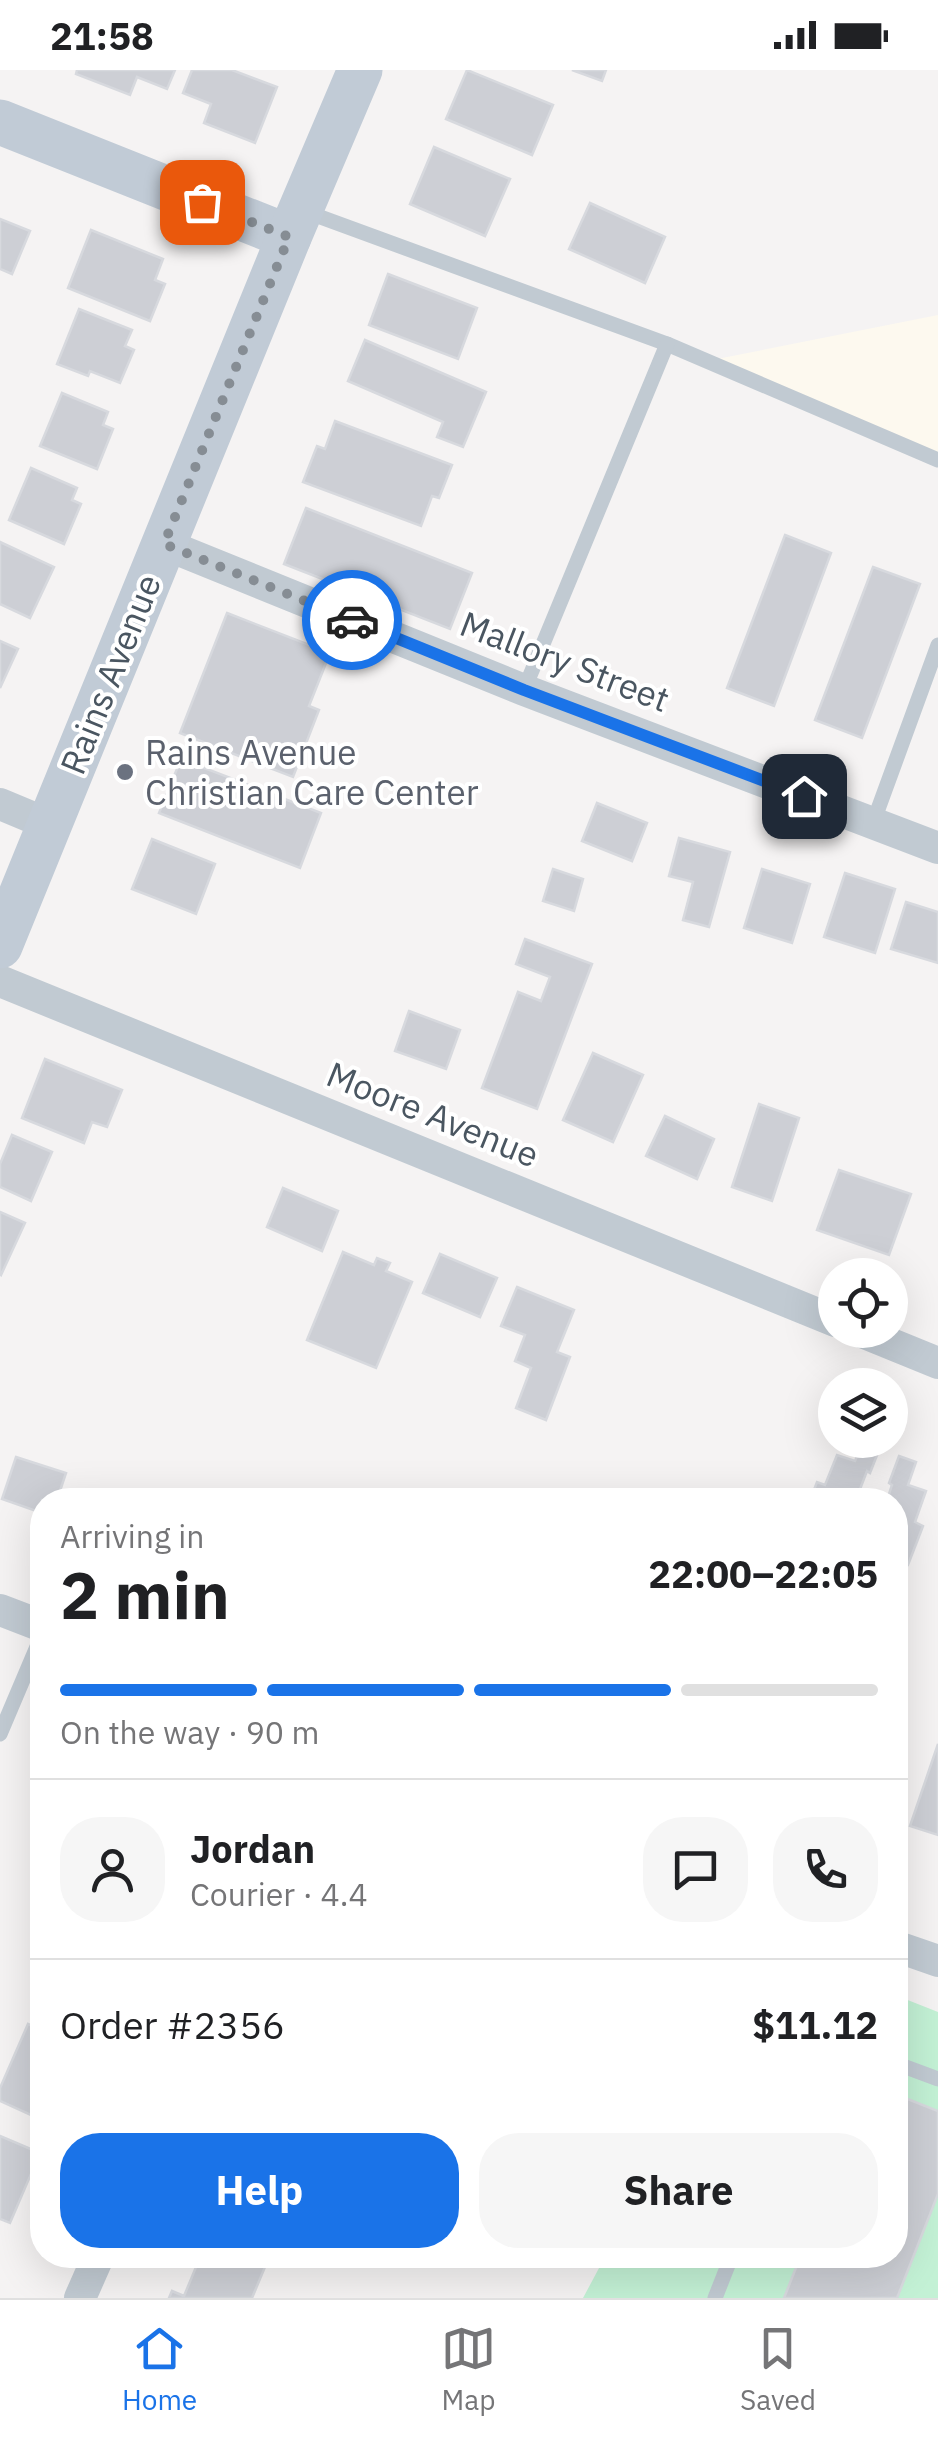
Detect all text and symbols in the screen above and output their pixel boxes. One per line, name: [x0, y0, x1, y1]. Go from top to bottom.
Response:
text: 21:58: [50, 11, 154, 60]
pin: [160, 160, 245, 245]
icon: bag: [175, 175, 230, 230]
street label: Rains Avenue: [49, 567, 171, 781]
courier: [302, 570, 402, 670]
icon: car: [325, 593, 380, 648]
street label: Mallory Street: [454, 600, 676, 722]
place label: Rains Avenue Christian Care Center: [145, 729, 479, 815]
pin: [762, 754, 847, 839]
marker: Rains Avenue Christian Care Center: [114, 761, 136, 783]
icon: home: [777, 769, 832, 824]
street label: Moore Avenue: [320, 1051, 546, 1177]
map controls: [818, 1258, 908, 1458]
button: locate: [818, 1258, 908, 1348]
button: layers: [818, 1368, 908, 1458]
text: Arriving in: [60, 1515, 205, 1557]
text: 22:00–22:05: [648, 1549, 878, 1598]
text: 2 min: [60, 1552, 230, 1637]
text: On the way · 90 m: [60, 1711, 320, 1753]
button: person: [60, 1817, 165, 1922]
button: chat: [643, 1817, 748, 1922]
button: phone: [773, 1817, 878, 1922]
text: Jordan: [190, 1824, 315, 1873]
text: Courier · 4.4: [190, 1873, 368, 1915]
text: Order #2356: [60, 2000, 285, 2049]
text: $11.12: [752, 2000, 878, 2049]
button: Help: [60, 2133, 459, 2248]
button: Share: [479, 2133, 878, 2248]
tab: Home: [122, 2321, 197, 2418]
tab: Map: [441, 2321, 496, 2418]
tab: Saved: [740, 2321, 816, 2418]

